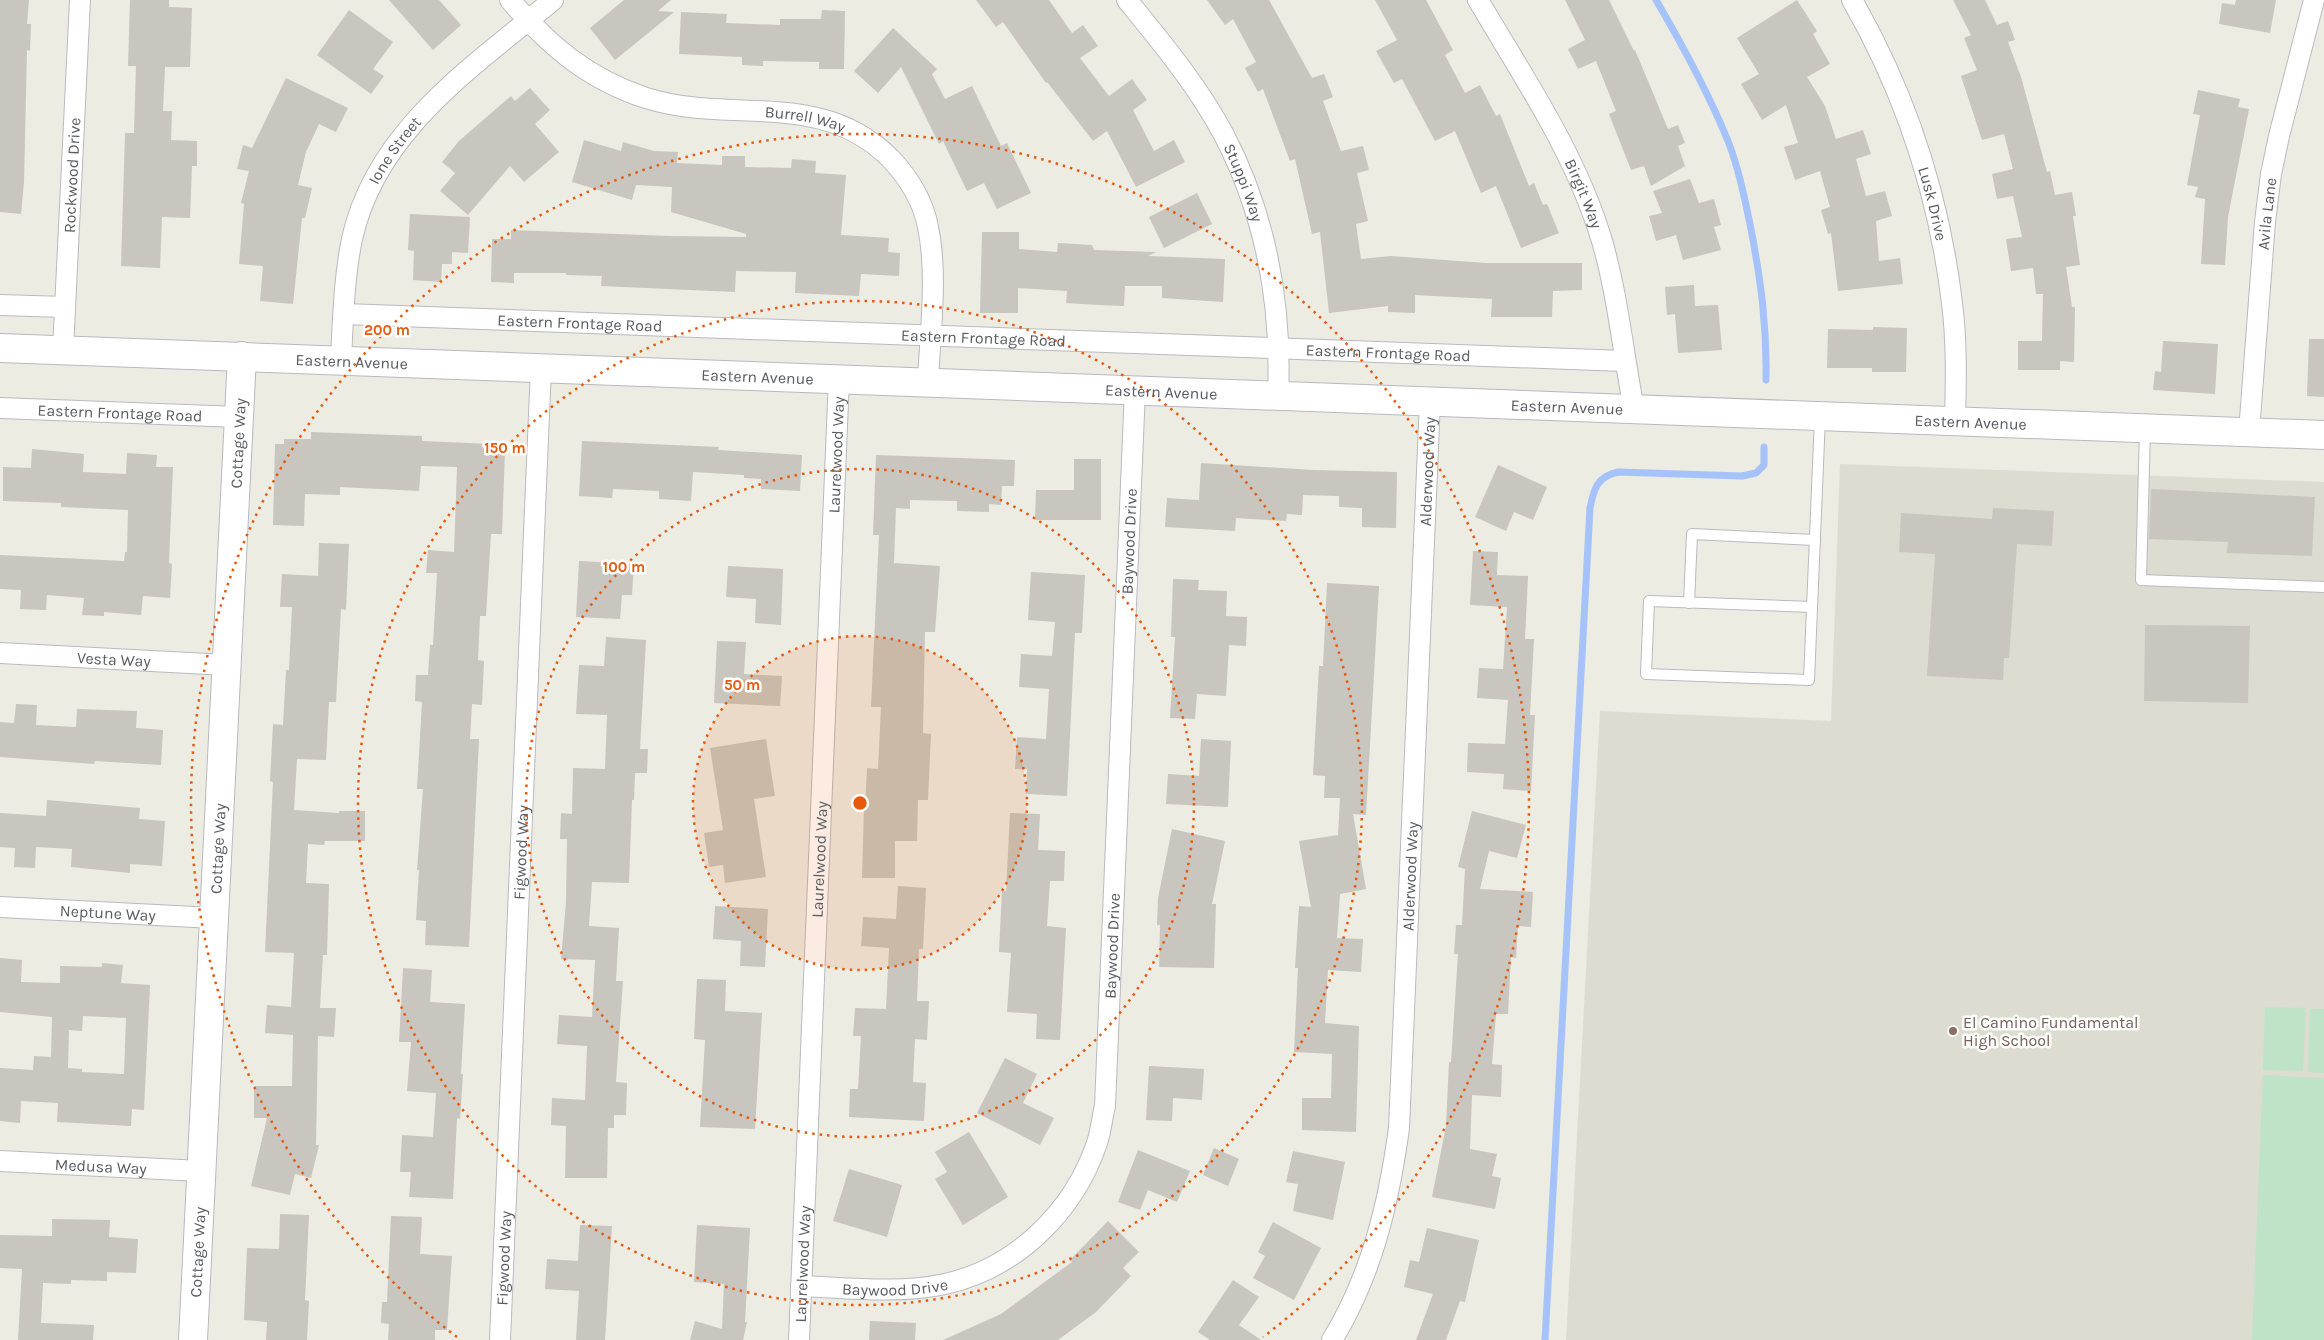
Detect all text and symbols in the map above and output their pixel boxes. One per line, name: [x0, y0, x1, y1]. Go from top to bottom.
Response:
street label: Burrell Way: [764, 102, 849, 136]
street label: Ione Street: [364, 112, 425, 187]
street label: Rockwood Drive: [59, 117, 84, 233]
street label: Stuppi Way: [1220, 140, 1268, 224]
street label: Birgit Way: [1561, 155, 1607, 231]
street label: Lusk Drive: [1915, 164, 1951, 242]
street label: Avila Lane: [2253, 176, 2280, 251]
street label: Eastern Frontage Road: [497, 310, 663, 335]
text: 200 m: [364, 321, 410, 339]
street label: Eastern Frontage Road: [901, 325, 1066, 350]
street label: Eastern Frontage Road: [1305, 340, 1471, 365]
street label: Eastern Avenue: [295, 350, 408, 373]
street label: Eastern Avenue: [701, 365, 814, 388]
street label: Eastern Avenue: [1105, 380, 1218, 403]
street label: Laurelwood Way: [824, 395, 848, 514]
street label: Eastern Avenue: [1510, 395, 1623, 418]
street label: Cottage Way: [226, 397, 249, 489]
street label: Eastern Frontage Road: [37, 400, 203, 425]
street label: Eastern Avenue: [1914, 410, 2027, 433]
street label: Alderwood Way: [1415, 416, 1439, 527]
text: 150 m: [484, 439, 526, 457]
street label: Baywood Drive: [1117, 488, 1140, 595]
text: 100 m: [603, 558, 645, 576]
street label: Vesta Way: [76, 648, 152, 670]
text: 50 m: [724, 676, 760, 694]
centre of rings: [851, 794, 869, 812]
street label: Laurelwood Way: [807, 800, 831, 918]
street label: Cottage Way: [206, 802, 229, 894]
street label: Figwood Way: [509, 804, 532, 900]
street label: Alderwood Way: [1398, 820, 1422, 931]
street label: Baywood Drive: [1100, 893, 1123, 999]
street label: Neptune Way: [59, 901, 157, 925]
place label: El Camino Fundamental High School: [1963, 1013, 2139, 1050]
marker: El Camino Fundamental High School: [1947, 1025, 1959, 1037]
street label: Medusa Way: [54, 1154, 148, 1178]
street label: Laurelwood Way: [790, 1205, 814, 1323]
street label: Cottage Way: [186, 1206, 209, 1298]
street label: Figwood Way: [492, 1210, 515, 1306]
street label: Baywood Drive: [841, 1274, 949, 1299]

